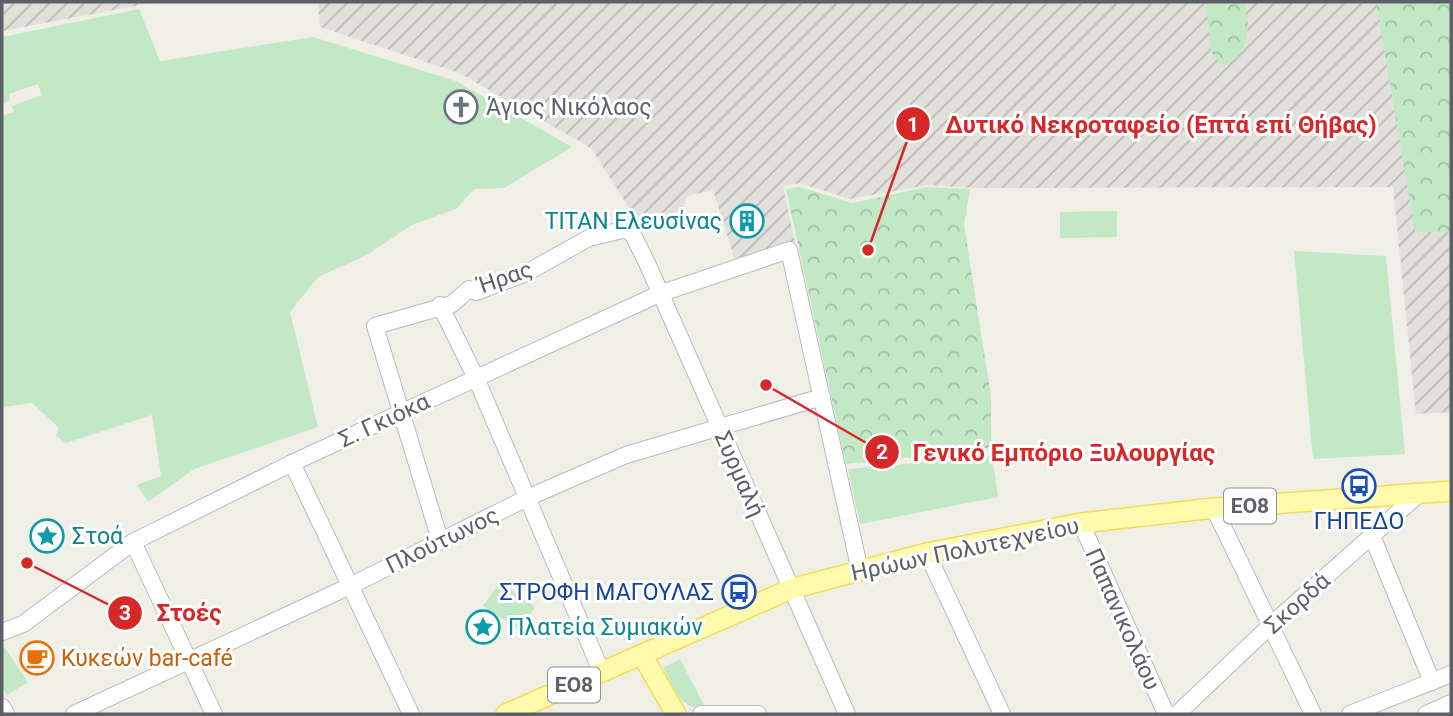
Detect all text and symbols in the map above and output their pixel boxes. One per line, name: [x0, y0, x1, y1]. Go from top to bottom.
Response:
church icon: Άγιος Νικόλαος: [442, 88, 480, 126]
place label: Άγιος Νικόλαος: [486, 94, 652, 121]
callout: Δυτικό Νεκροταφείο (Επτά επί Θήβας): [896, 102, 1390, 147]
text: Δυτικό Νεκροταφείο (Επτά επί Θήβας): [945, 111, 1377, 139]
text: 1: [907, 113, 919, 137]
building icon: TITAN Ελευσίνας: [728, 202, 766, 240]
place label: TITAN Ελευσίνας: [545, 208, 722, 235]
street label: Ήρας: [472, 256, 536, 300]
street label: Σ. Γκιόκα: [335, 388, 434, 453]
street label: Συρμαλή: [709, 427, 770, 521]
callout: Γενικό Εμπόριο Ξυλουργίας: [864, 430, 1230, 475]
text: Γενικό Εμπόριο Ξυλουργίας: [913, 439, 1215, 467]
text: 2: [876, 440, 888, 464]
bus stop icon: ΓΗΠΕΔΟ: [1340, 467, 1378, 505]
road number: ΕΟ8: [1224, 489, 1276, 524]
street label: Πλούτωνος: [381, 502, 503, 579]
place label: ΓΗΠΕΔΟ: [1314, 508, 1404, 535]
street label: Ηρώων Πολυτεχνείου: [849, 512, 1082, 587]
place icon: Στοά: [28, 517, 66, 555]
place label: Στοά: [72, 523, 123, 550]
street label: Παπανικολάου: [1079, 544, 1166, 694]
street label: Σκορδά: [1259, 567, 1335, 640]
bus stop icon: ΣΤΡΟΦΗ ΜΑΓΟΥΛΑΣ: [720, 573, 758, 611]
place label: ΣΤΡΟΦΗ ΜΑΓΟΥΛΑΣ: [500, 579, 714, 606]
callout: Στοές: [107, 590, 235, 635]
text: Στοές: [156, 599, 222, 627]
text: 3: [119, 601, 131, 625]
place icon: Πλατεία Συμιακών: [464, 608, 502, 646]
place label: Πλατεία Συμιακών: [508, 614, 703, 641]
cafe icon: Κυκεών bar-café: [18, 639, 56, 677]
place label: Κυκεών bar-café: [61, 645, 233, 672]
road number: ΕΟ8: [548, 668, 600, 702]

